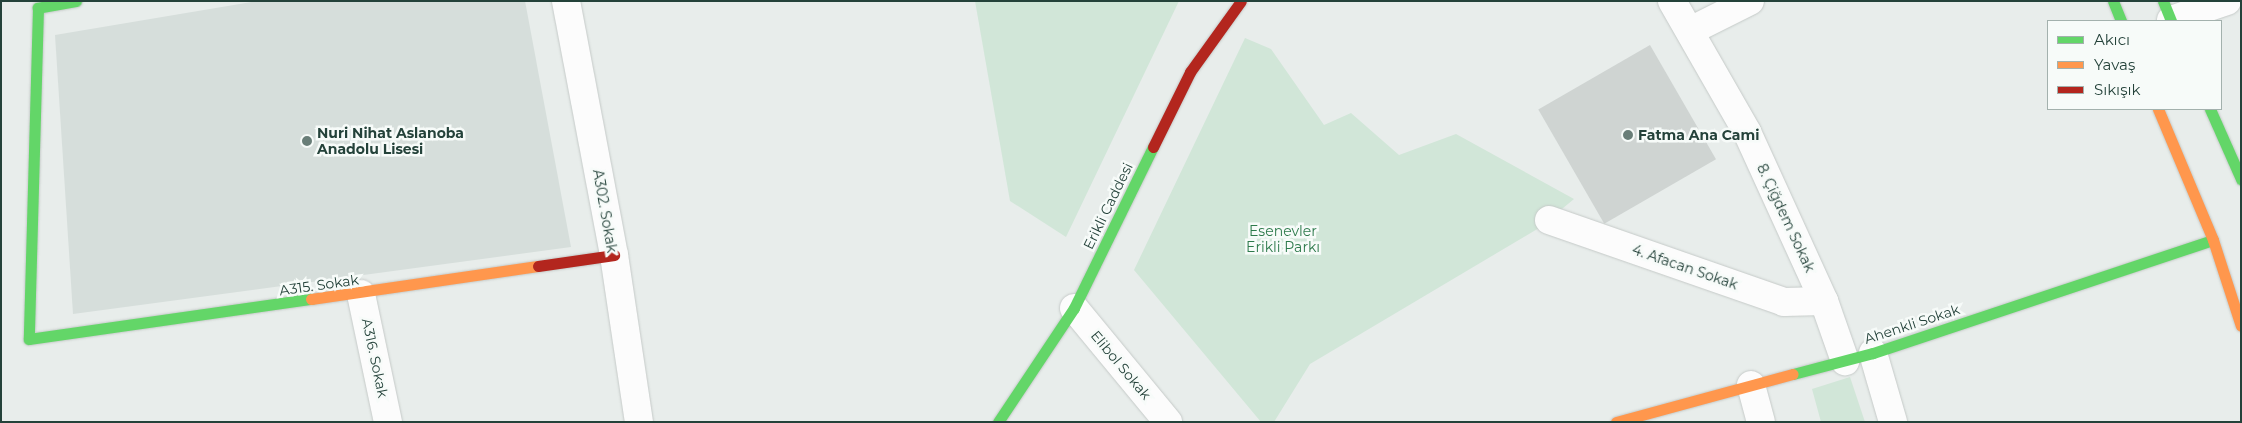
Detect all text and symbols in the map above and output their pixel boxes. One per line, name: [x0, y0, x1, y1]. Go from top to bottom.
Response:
legend: [2047, 20, 2222, 110]
text: Akıcı: [2094, 30, 2130, 49]
text: Yavaş: [2094, 55, 2135, 74]
text: Sıkışık: [2094, 80, 2140, 99]
place label: Nuri Nihat Aslanoba Anadolu Lisesi: [317, 125, 464, 158]
place label: Fatma Ana Cami: [1638, 127, 1759, 143]
marker: Fatma Ana Cami: [1622, 129, 1634, 141]
marker: Nuri Nihat Aslanoba Anadolu Lisesi: [301, 135, 313, 147]
street label: Erikli Caddesi: [1080, 160, 1136, 252]
street label: 8. Çiğdem Sokak: [1754, 161, 1818, 275]
street label: A302. Sokak: [589, 168, 621, 254]
park label: Esenevler Erikli Parkı: [1246, 223, 1320, 256]
street label: 4. Afacan Sokak: [1630, 241, 1740, 293]
street label: A315. Sokak: [278, 271, 360, 299]
street label: Ahenkli Sokak: [1862, 301, 1962, 347]
street label: A316. Sokak: [358, 317, 392, 399]
street label: Elibol Sokak: [1087, 327, 1155, 403]

